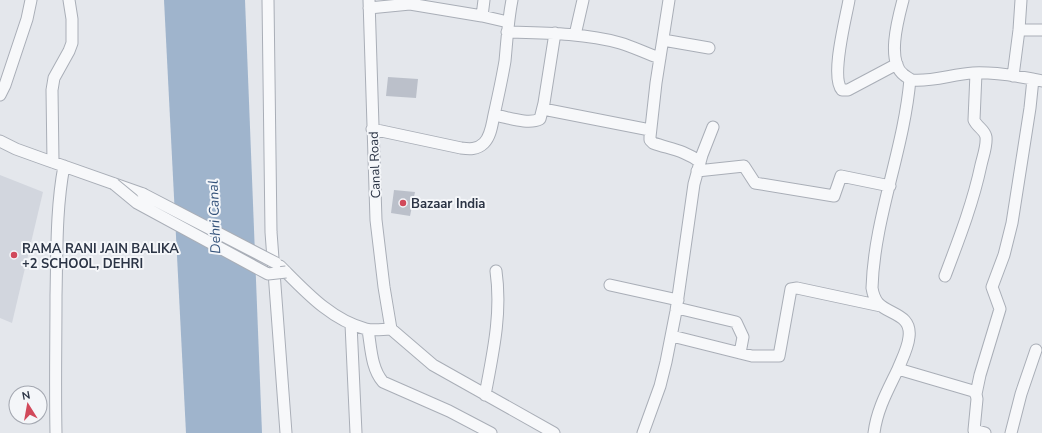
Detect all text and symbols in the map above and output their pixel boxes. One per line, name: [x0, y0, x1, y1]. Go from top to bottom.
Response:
street label: Canal Road: [365, 131, 385, 199]
water label: Dehri Canal: [204, 180, 225, 254]
place label: Bazaar India: [411, 195, 485, 213]
marker: Bazaar India: [398, 198, 408, 208]
place label: RAMA RANI JAIN BALIKA +2 SCHOOL, DEHRI: [22, 240, 179, 273]
marker: RAMA RANI JAIN BALIKA +2 SCHOOL, DEHRI: [9, 250, 19, 260]
north arrow: [8, 385, 48, 425]
text: N: [21, 388, 32, 404]

